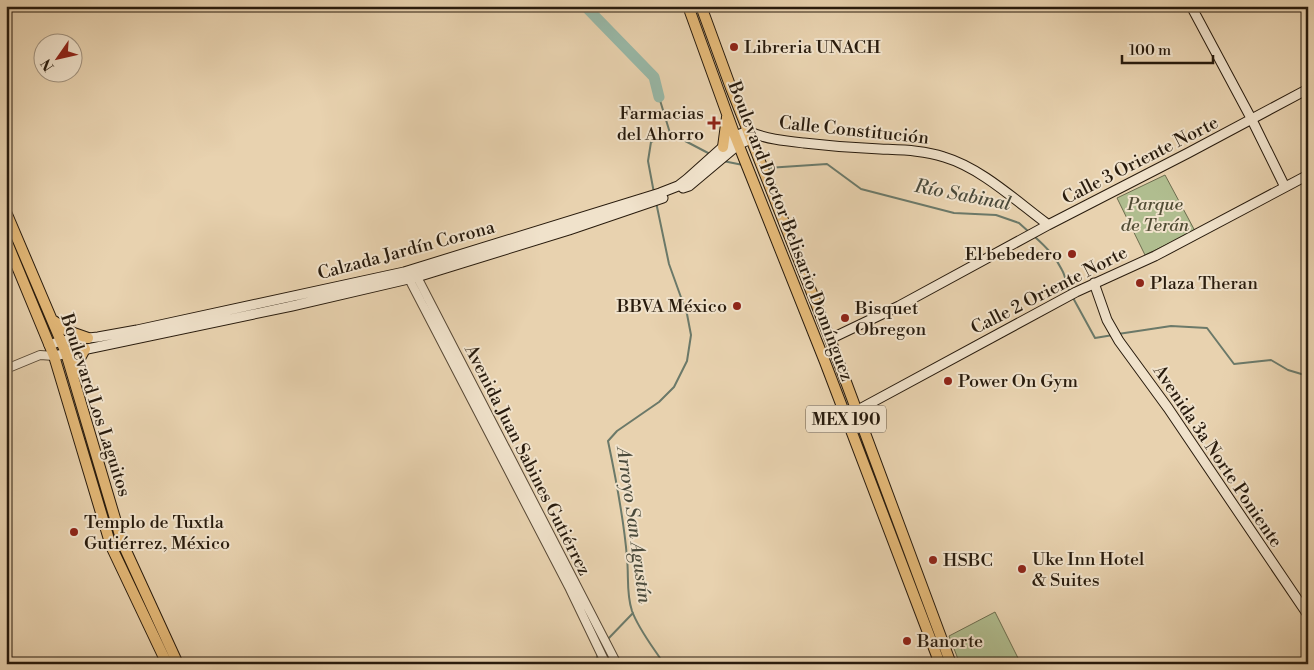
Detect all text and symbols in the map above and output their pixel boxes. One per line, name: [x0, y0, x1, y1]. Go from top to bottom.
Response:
north arrow: [32, 32, 82, 82]
scale bar: [1122, 32, 1213, 64]
place label: Libreria UNACH: [744, 36, 881, 59]
marker: Libreria UNACH: [728, 41, 740, 53]
text: 100 m: [1129, 41, 1171, 60]
text: N: [37, 55, 59, 74]
street label: Boulevard Doctor Belisario Domínguez: [722, 77, 859, 385]
place label: Farmacias del Ahorro: [617, 102, 704, 146]
street label: Calle Constitución: [778, 111, 930, 150]
street label: Calle 3 Oriente Norte: [1058, 111, 1222, 210]
marker: Farmacias del Ahorro: [708, 117, 720, 129]
water label: Río Sabinal: [912, 174, 1013, 216]
park label: Parque de Terán: [1121, 193, 1190, 237]
street label: Calzada Jardín Corona: [315, 216, 498, 285]
street label: Calle 2 Oriente Norte: [967, 241, 1131, 340]
place label: El bebedero: [965, 243, 1062, 266]
marker: El bebedero: [1066, 248, 1078, 260]
place label: Plaza Theran: [1150, 272, 1258, 295]
marker: Plaza Theran: [1134, 277, 1146, 289]
place label: BBVA México: [616, 295, 727, 318]
place label: Bisquet Obregon: [854, 297, 926, 341]
marker: BBVA México: [731, 300, 743, 312]
street label: Boulevard Los Laguitos: [55, 310, 136, 500]
marker: Bisquet Obregon: [839, 312, 851, 324]
street label: Avenida Juan Sabines Gutiérrez: [459, 340, 596, 579]
street label: Avenida 3a Norte Poniente: [1147, 360, 1287, 552]
place label: Power On Gym: [958, 370, 1078, 393]
marker: Power On Gym: [942, 375, 954, 387]
road number: MEX 190: [806, 406, 886, 432]
water label: Arroyo San Agustín: [611, 443, 657, 605]
place label: Templo de Tuxtla Gutiérrez, México: [84, 511, 230, 555]
marker: Templo de Tuxtla Gutiérrez, México: [68, 526, 80, 538]
place label: Uke Inn Hotel & Suites: [1032, 548, 1145, 592]
place label: HSBC: [943, 549, 993, 572]
marker: HSBC: [927, 554, 939, 566]
marker: Uke Inn Hotel & Suites: [1016, 563, 1028, 575]
place label: Banorte: [916, 630, 983, 653]
marker: Banorte: [901, 635, 913, 647]

